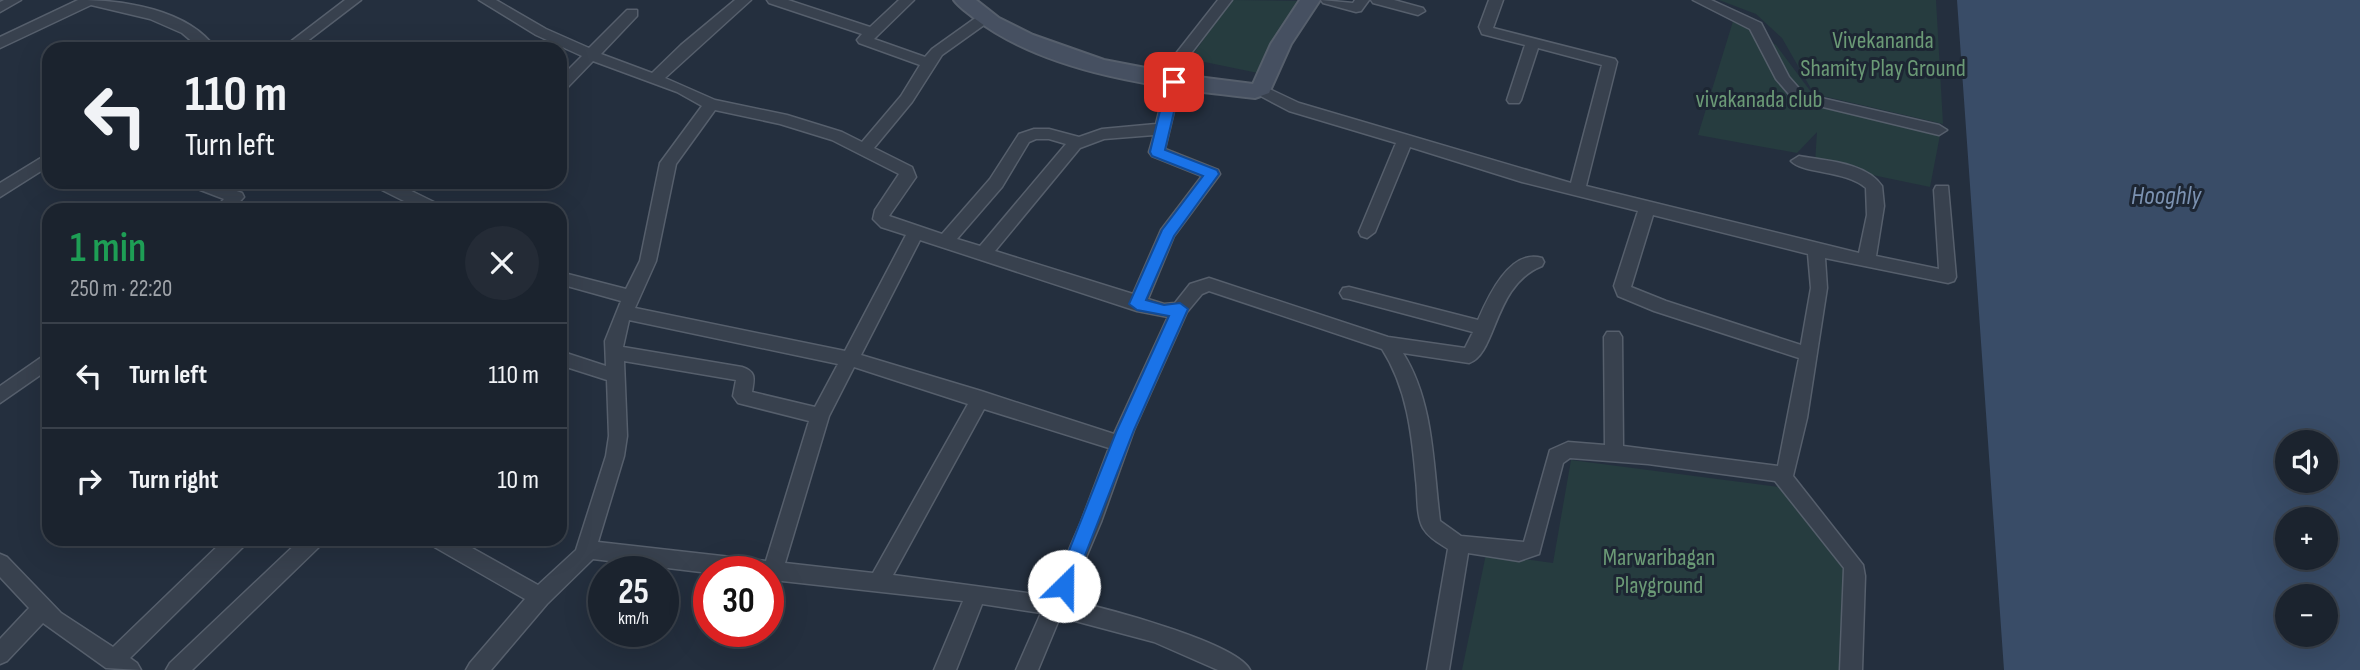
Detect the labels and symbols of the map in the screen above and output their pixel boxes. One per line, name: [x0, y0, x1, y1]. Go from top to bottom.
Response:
park label: Vivekananda Shamity Play Ground: [1800, 26, 1966, 83]
pin: [1144, 52, 1204, 112]
park label: vivakanada club: [1696, 85, 1822, 114]
water label: Hooghly: [2131, 181, 2202, 212]
park label: Marwaribagan Playground: [1603, 543, 1715, 600]
position arrow: [1027, 549, 1101, 623]
speed limit sign: 30: [693, 556, 784, 647]

